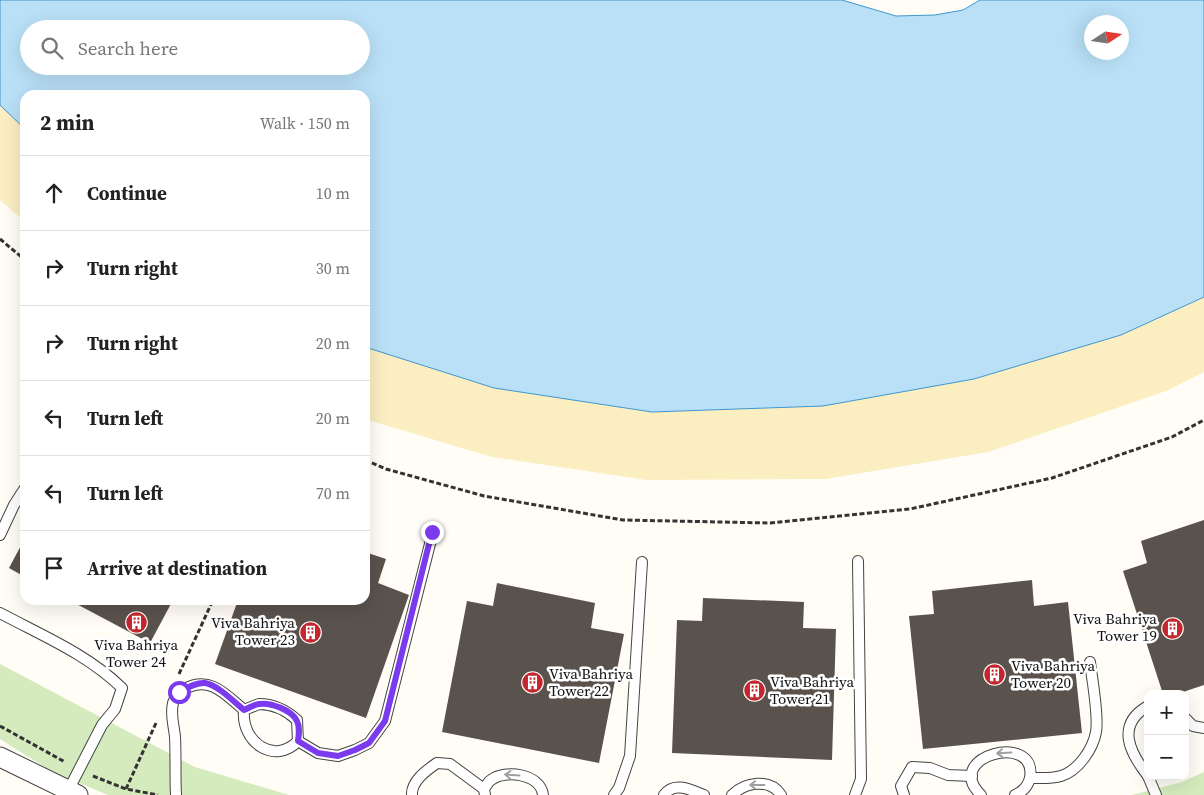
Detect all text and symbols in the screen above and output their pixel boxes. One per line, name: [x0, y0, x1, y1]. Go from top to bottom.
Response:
north arrow: [1084, 15, 1129, 60]
search box: [20, 20, 370, 75]
icon: search: [38, 34, 66, 62]
text: Search here: [78, 35, 178, 61]
text: 2 min: [40, 108, 95, 137]
text: Walk · 150 m: [260, 112, 350, 134]
icon: ahead: [40, 179, 68, 207]
text: Continue: [87, 180, 167, 206]
text: 10 m: [316, 182, 350, 204]
icon: right: [40, 254, 68, 282]
text: Turn right: [87, 255, 178, 281]
text: 30 m: [316, 257, 350, 279]
icon: right: [40, 329, 68, 357]
text: Turn right: [87, 330, 178, 356]
text: 20 m: [316, 332, 350, 354]
icon: left: [40, 404, 68, 432]
text: Turn left: [87, 405, 163, 431]
text: 20 m: [316, 407, 350, 429]
icon: left: [40, 479, 68, 507]
text: Turn left: [87, 480, 163, 506]
text: 70 m: [316, 482, 350, 504]
route end: [421, 521, 444, 544]
icon: arrive: [40, 554, 68, 582]
text: Arrive at destination: [87, 555, 267, 581]
place label: Viva Bahriya Tower 19: [1073, 608, 1157, 646]
building icon: Viva Bahriya Tower 24: [124, 610, 148, 634]
place label: Viva Bahriya Tower 23: [211, 612, 295, 650]
building icon: Viva Bahriya Tower 19: [1161, 616, 1185, 640]
building icon: Viva Bahriya Tower 23: [299, 620, 323, 644]
place label: Viva Bahriya Tower 24: [94, 634, 178, 672]
place label: Viva Bahriya Tower 20: [1011, 655, 1095, 693]
place label: Viva Bahriya Tower 22: [549, 663, 633, 701]
building icon: Viva Bahriya Tower 20: [983, 663, 1007, 687]
building icon: Viva Bahriya Tower 22: [521, 671, 545, 695]
place label: Viva Bahriya Tower 21: [770, 671, 854, 709]
building icon: Viva Bahriya Tower 21: [742, 679, 766, 703]
route start: [168, 681, 191, 704]
map controls: [1144, 690, 1189, 780]
button: +: [1144, 690, 1189, 735]
button: −: [1144, 735, 1189, 780]
one-way arrow: [996, 749, 1012, 758]
one-way arrow: [505, 770, 521, 780]
one-way arrow: [749, 780, 765, 790]

